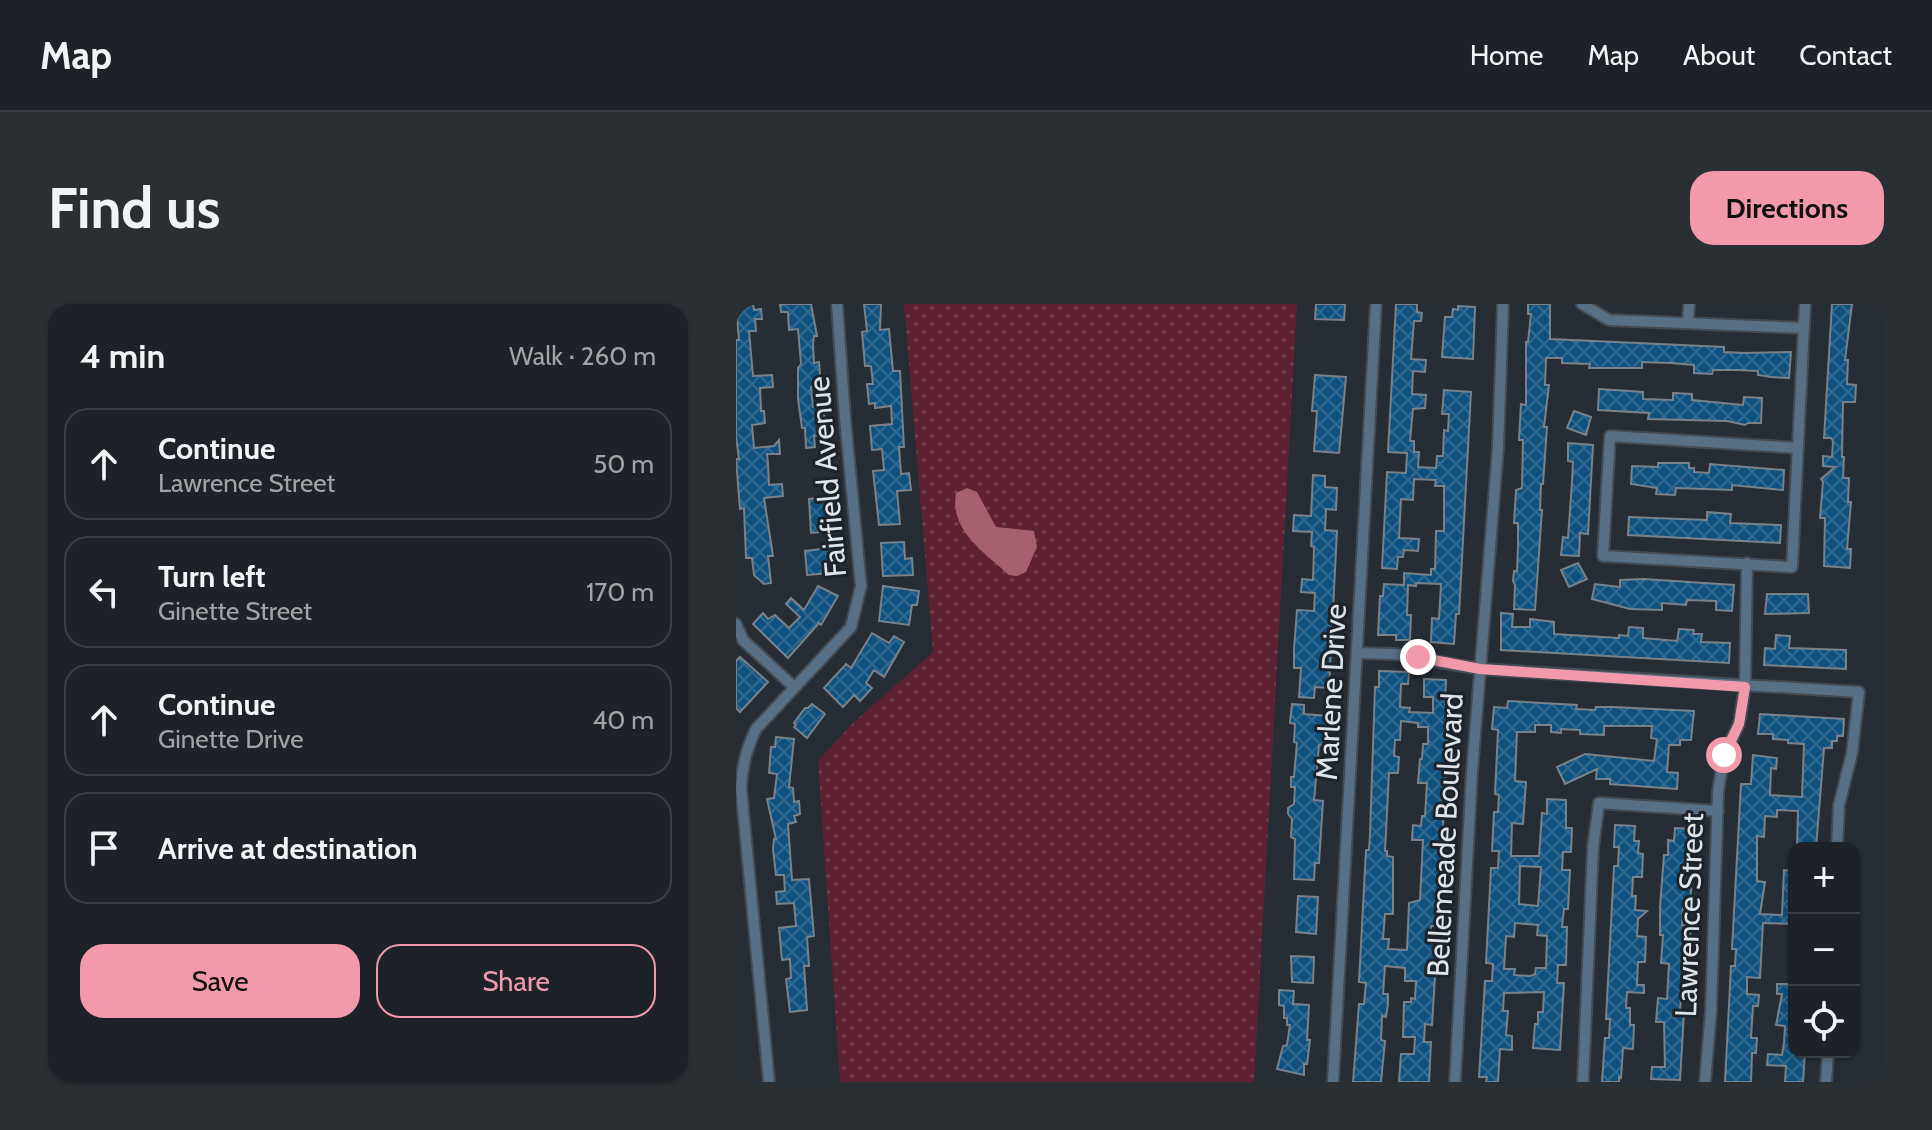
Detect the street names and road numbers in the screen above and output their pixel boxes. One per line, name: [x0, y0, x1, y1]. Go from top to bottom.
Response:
street label: Fairfield Avenue: [800, 375, 854, 579]
street label: Marlene Drive: [1308, 603, 1354, 781]
street label: Bellemeade Boulevard: [1419, 692, 1471, 978]
street label: Lawrence Street: [1667, 812, 1711, 1018]

